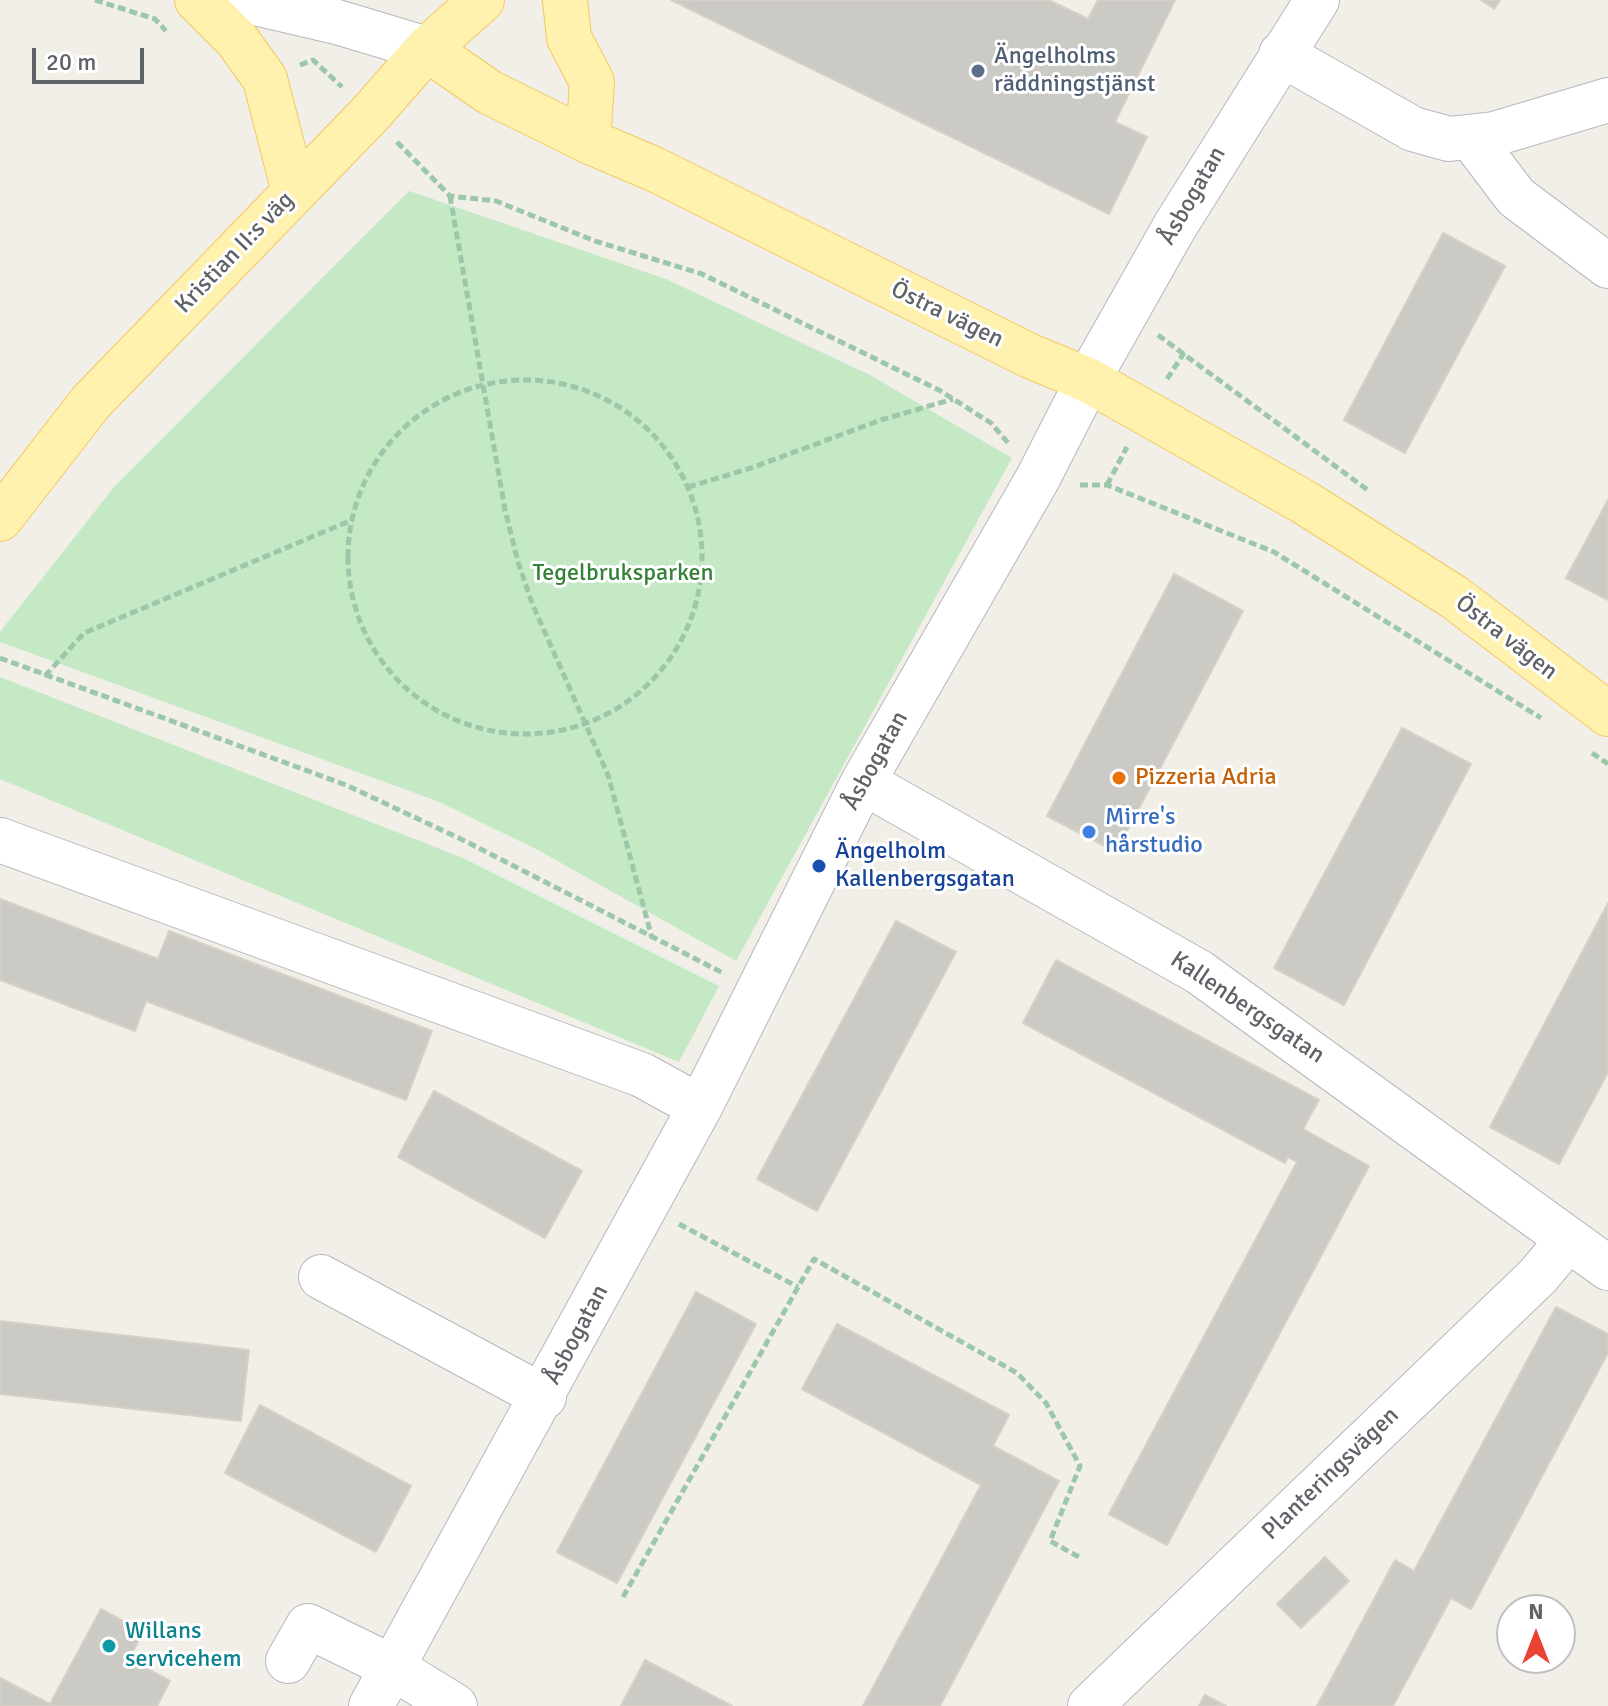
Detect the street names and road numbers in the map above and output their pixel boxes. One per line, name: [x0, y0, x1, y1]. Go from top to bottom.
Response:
street label: Åsbogatan: [1153, 142, 1233, 250]
street label: Kristian II:s väg: [170, 186, 300, 320]
street label: Östra vägen: [886, 275, 1008, 355]
street label: Östra vägen: [1449, 589, 1563, 687]
street label: Åsbogatan: [837, 707, 915, 815]
street label: Kallenbergsgatan: [1164, 946, 1330, 1070]
street label: Åsbogatan: [539, 1280, 615, 1390]
street label: Planteringsvägen: [1257, 1402, 1405, 1546]

